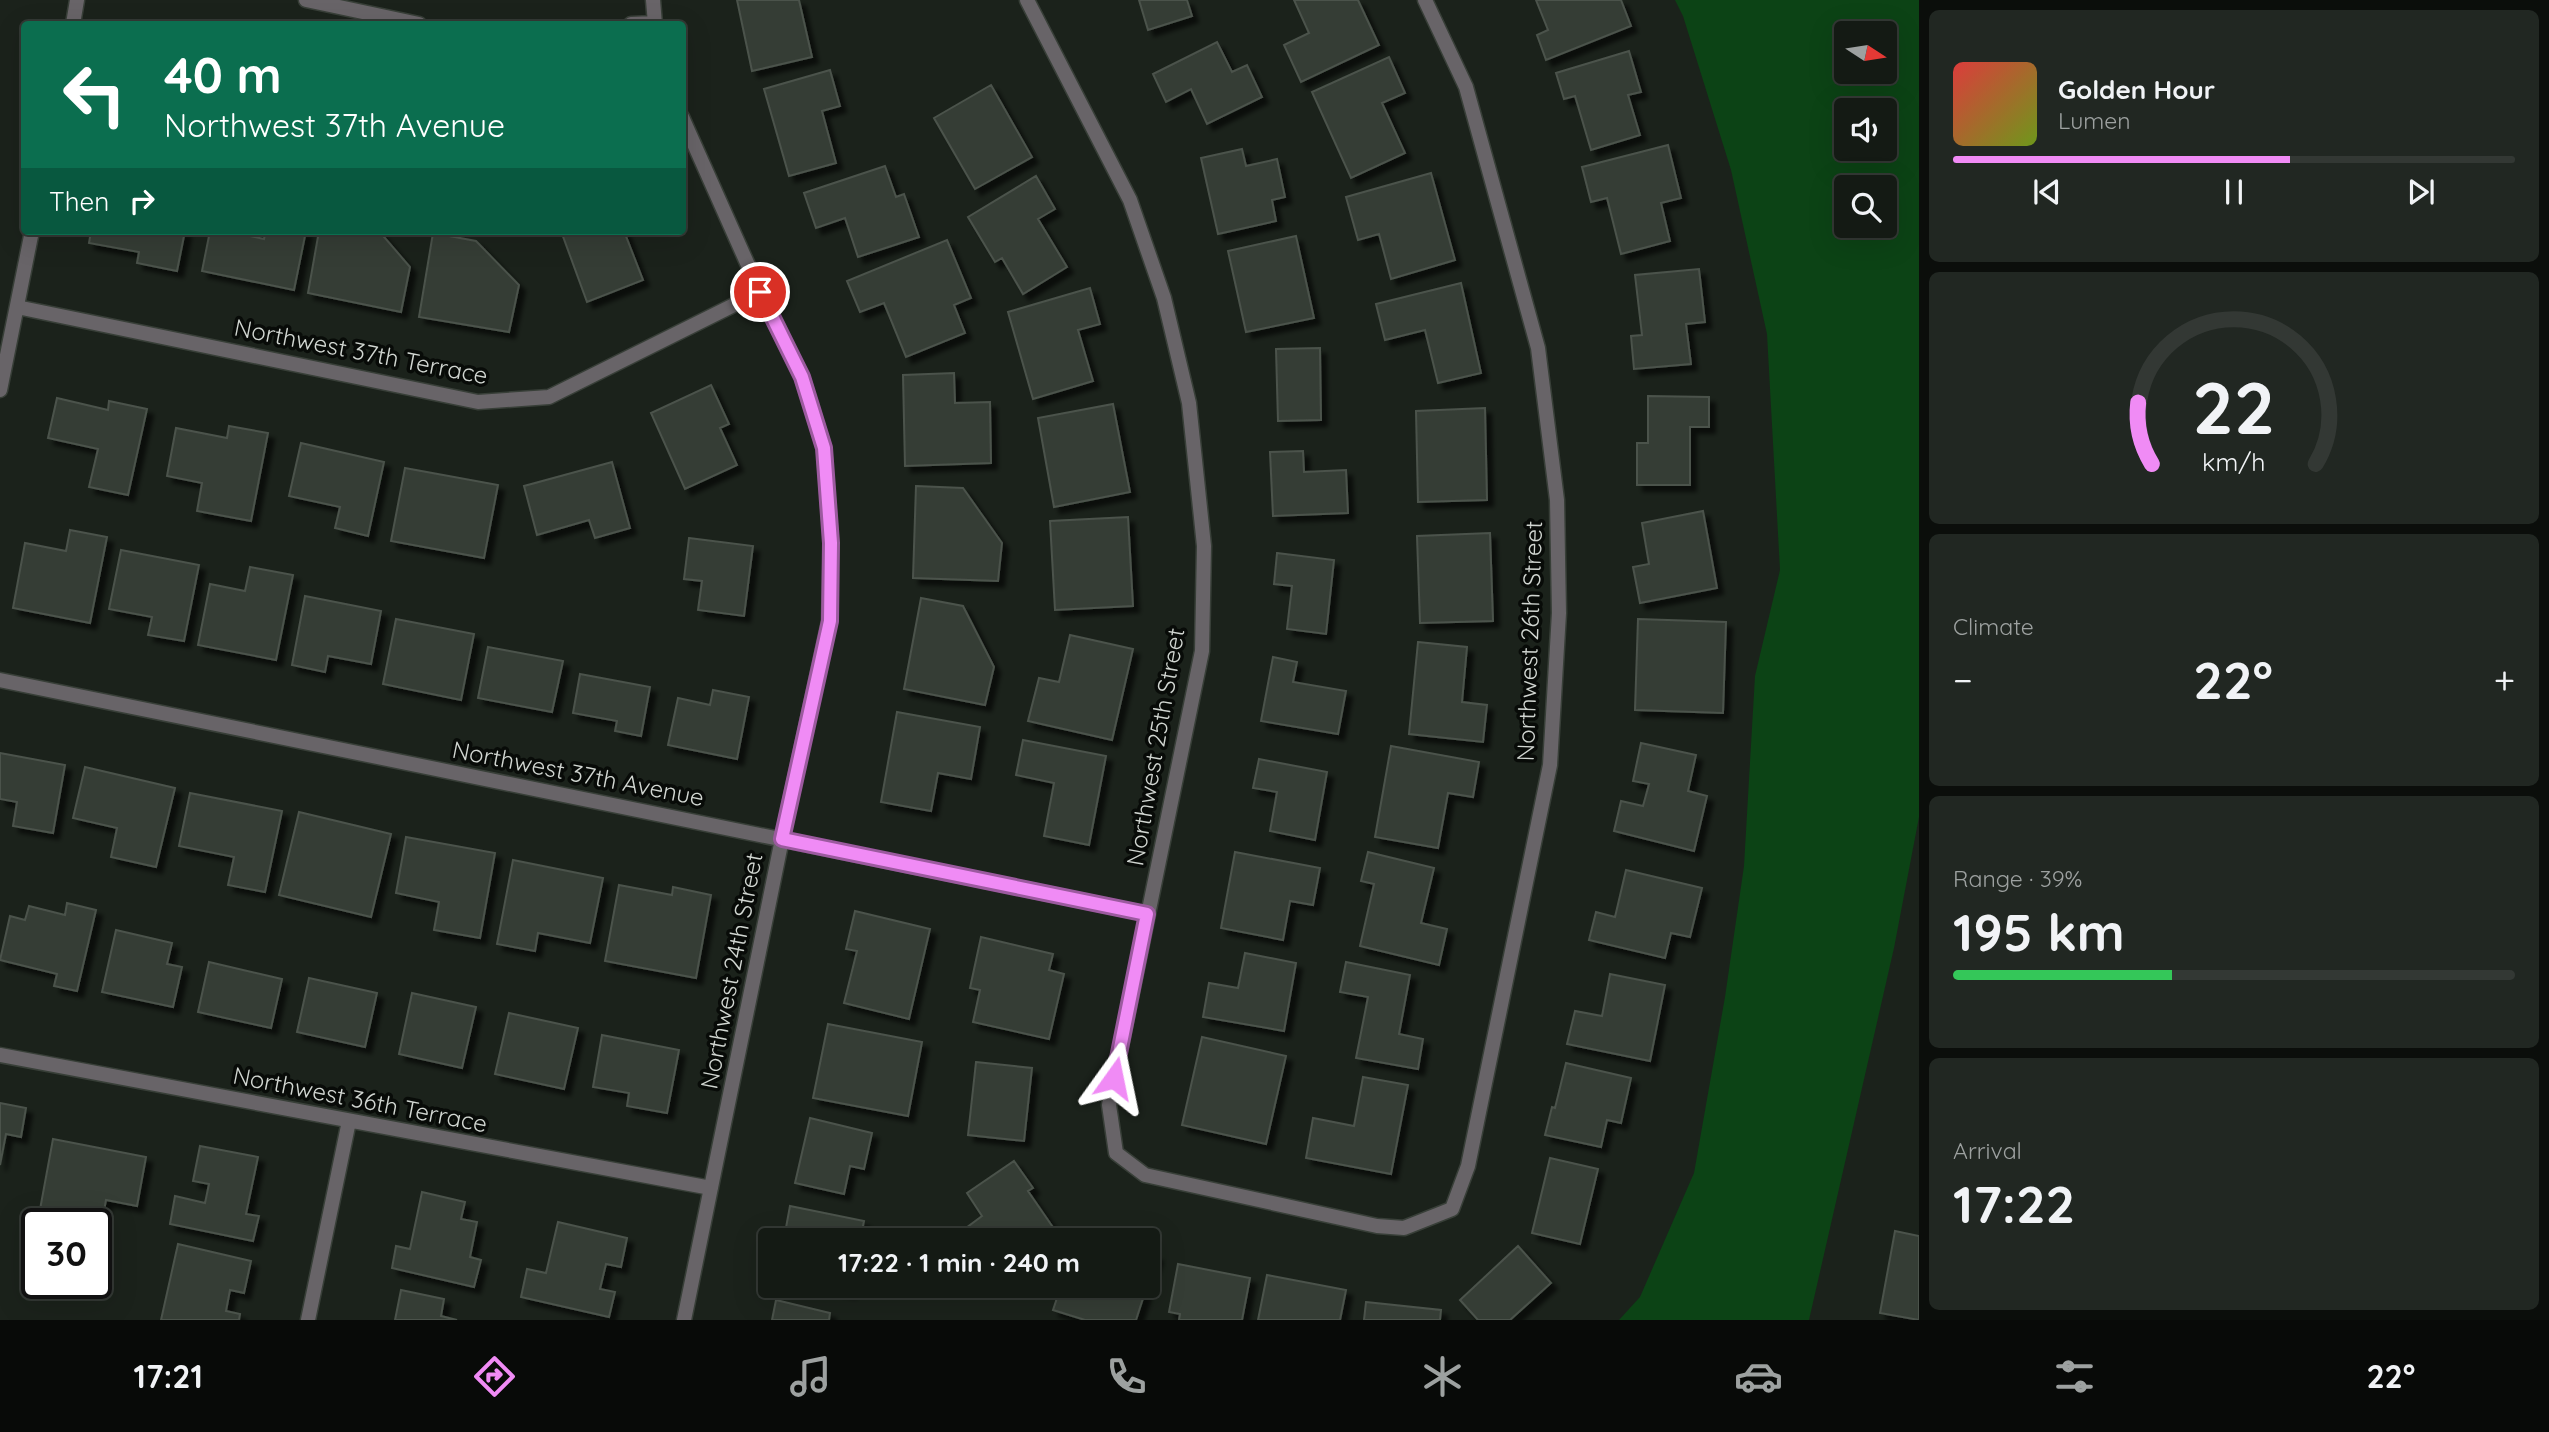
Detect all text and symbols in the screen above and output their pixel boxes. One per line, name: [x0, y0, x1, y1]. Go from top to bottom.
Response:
north arrow: [1834, 21, 1897, 84]
map controls: [1834, 21, 1897, 238]
text: 40 m: [164, 44, 282, 105]
icon: left: [49, 49, 140, 140]
text: Golden Hour: [2058, 73, 2215, 106]
button: sound: [1834, 98, 1897, 161]
text: Northwest 37th Avenue: [164, 105, 505, 145]
text: Lumen: [2058, 106, 2131, 135]
icon: previous: [2028, 173, 2066, 211]
icon: pause: [2215, 173, 2253, 211]
icon: next: [2402, 173, 2440, 211]
button: search: [1834, 175, 1897, 238]
icon: right: [123, 182, 161, 220]
text: Then: [49, 185, 109, 218]
pin: [730, 262, 790, 322]
icon: arrive: [741, 273, 779, 311]
street label: Northwest 37th Terrace: [232, 312, 491, 390]
text: 22: [2193, 361, 2275, 452]
text: km/h: [2202, 446, 2266, 477]
street label: Northwest 26th Street: [1510, 520, 1548, 762]
text: Climate: [1953, 612, 2034, 641]
street label: Northwest 25th Street: [1119, 626, 1191, 868]
text: 22°: [2193, 647, 2273, 712]
text: −: [1953, 656, 1973, 704]
text: +: [2494, 656, 2515, 704]
street label: Northwest 37th Avenue: [450, 734, 707, 812]
street label: Northwest 24th Street: [693, 850, 769, 1091]
text: Range · 39%: [1953, 864, 2082, 893]
text: 195 km: [1953, 899, 2125, 964]
position arrow: [1077, 1041, 1151, 1115]
street label: Northwest 36th Terrace: [231, 1060, 490, 1138]
text: Arrival: [1953, 1136, 2022, 1165]
text: 17:22: [1953, 1171, 2075, 1236]
speed limit sign: 30: [21, 1208, 112, 1299]
text: 17:22 · 1 min · 240 m: [838, 1246, 1080, 1279]
icon: directions: [470, 1352, 519, 1401]
icon: music: [786, 1352, 835, 1401]
icon: phone: [1102, 1352, 1151, 1401]
icon: climate: [1418, 1352, 1467, 1401]
icon: car: [1734, 1352, 1783, 1401]
icon: filters: [2050, 1352, 2099, 1401]
text: 17:21: [134, 1356, 203, 1396]
text: 22°: [2366, 1356, 2415, 1396]

